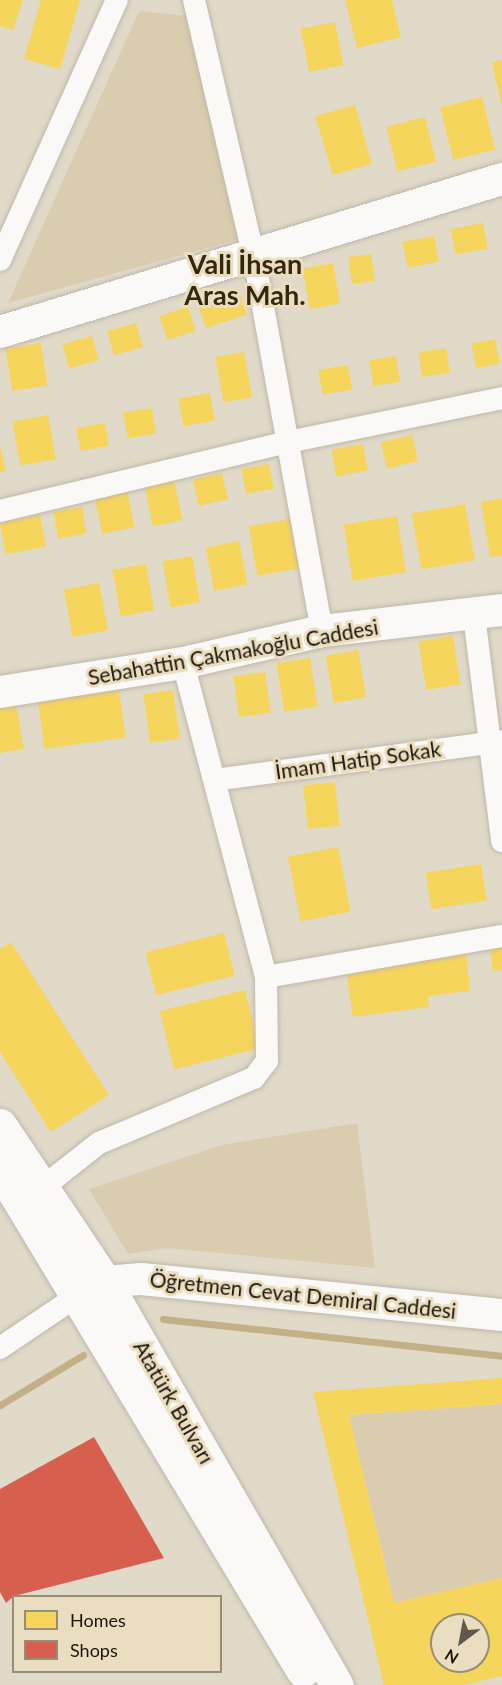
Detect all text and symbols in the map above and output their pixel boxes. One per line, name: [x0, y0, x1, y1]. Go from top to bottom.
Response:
district label: Vali İhsan Aras Mah.: [184, 247, 306, 310]
street label: Sebahattin Çakmakoğlu Caddesi: [86, 614, 380, 690]
street label: İmam Hatip Sokak: [273, 736, 443, 784]
street label: Öğretmen Cevat Demiral Caddesi: [149, 1266, 457, 1324]
street label: Atatürk Bulvarı: [129, 1336, 219, 1468]
legend: [12, 1595, 222, 1673]
text: Homes: [70, 1609, 126, 1631]
north arrow: [430, 1613, 490, 1673]
text: Shops: [70, 1639, 118, 1661]
text: N: [441, 1646, 462, 1668]

